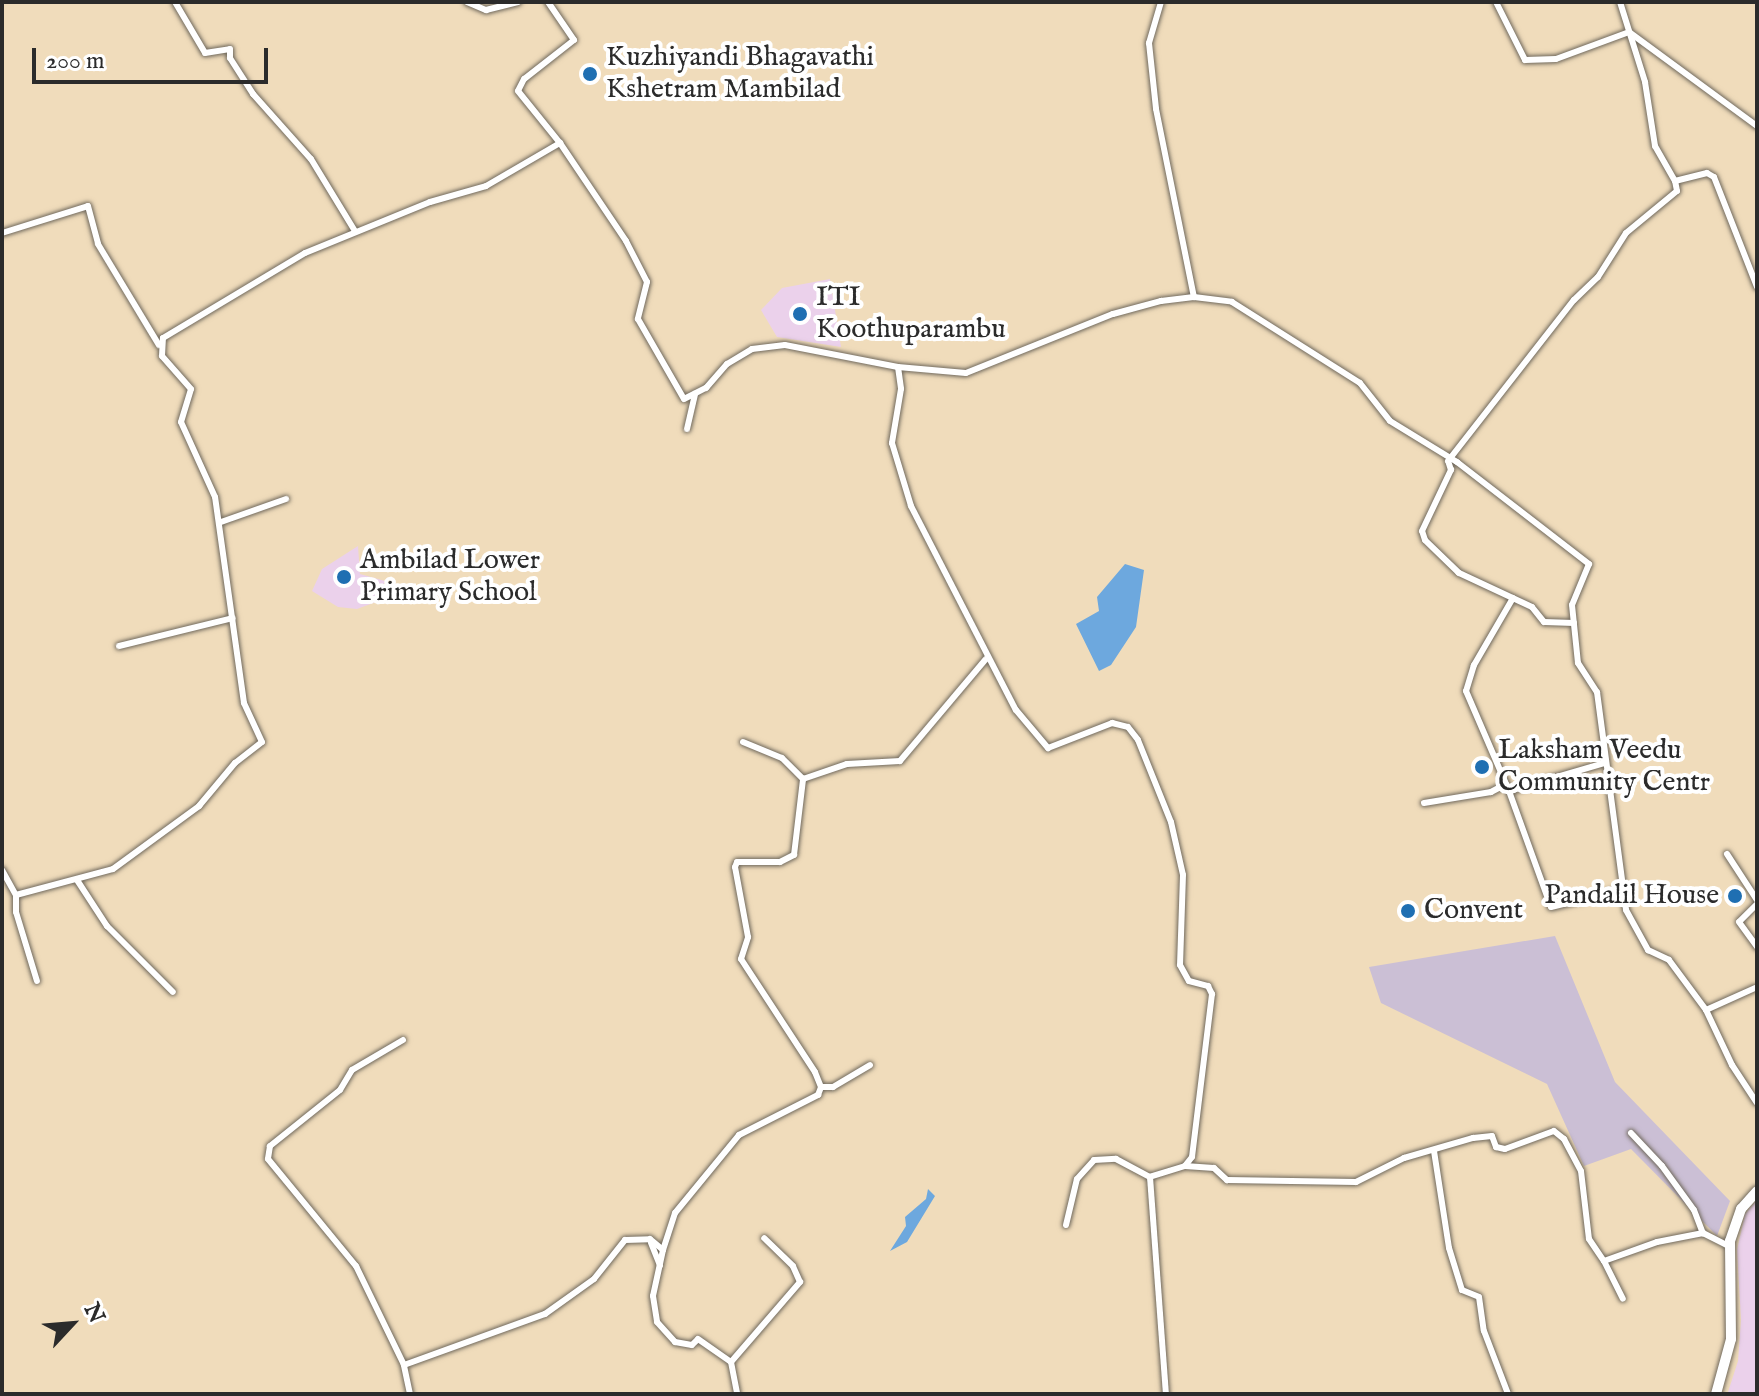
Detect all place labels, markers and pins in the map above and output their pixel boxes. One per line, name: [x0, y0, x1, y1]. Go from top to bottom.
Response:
place label: Kuzhiyandi Bhagavathi Kshetram Mambilad: [606, 41, 874, 107]
marker: Kuzhiyandi Bhagavathi Kshetram Mambilad: [581, 65, 599, 83]
place label: ITI Koothuparambu: [816, 281, 1006, 347]
marker: ITI Koothuparambu: [791, 305, 809, 323]
place label: Ambilad Lower Primary School: [360, 544, 540, 610]
marker: Ambilad Lower Primary School: [335, 568, 353, 586]
place label: Laksham Veedu Community Centr: [1498, 734, 1710, 800]
marker: Laksham Veedu Community Centr: [1473, 758, 1491, 776]
place label: Pandalil House: [1544, 879, 1719, 913]
marker: Pandalil House: [1726, 887, 1744, 905]
place label: Convent: [1424, 894, 1523, 928]
marker: Convent: [1399, 902, 1417, 920]

